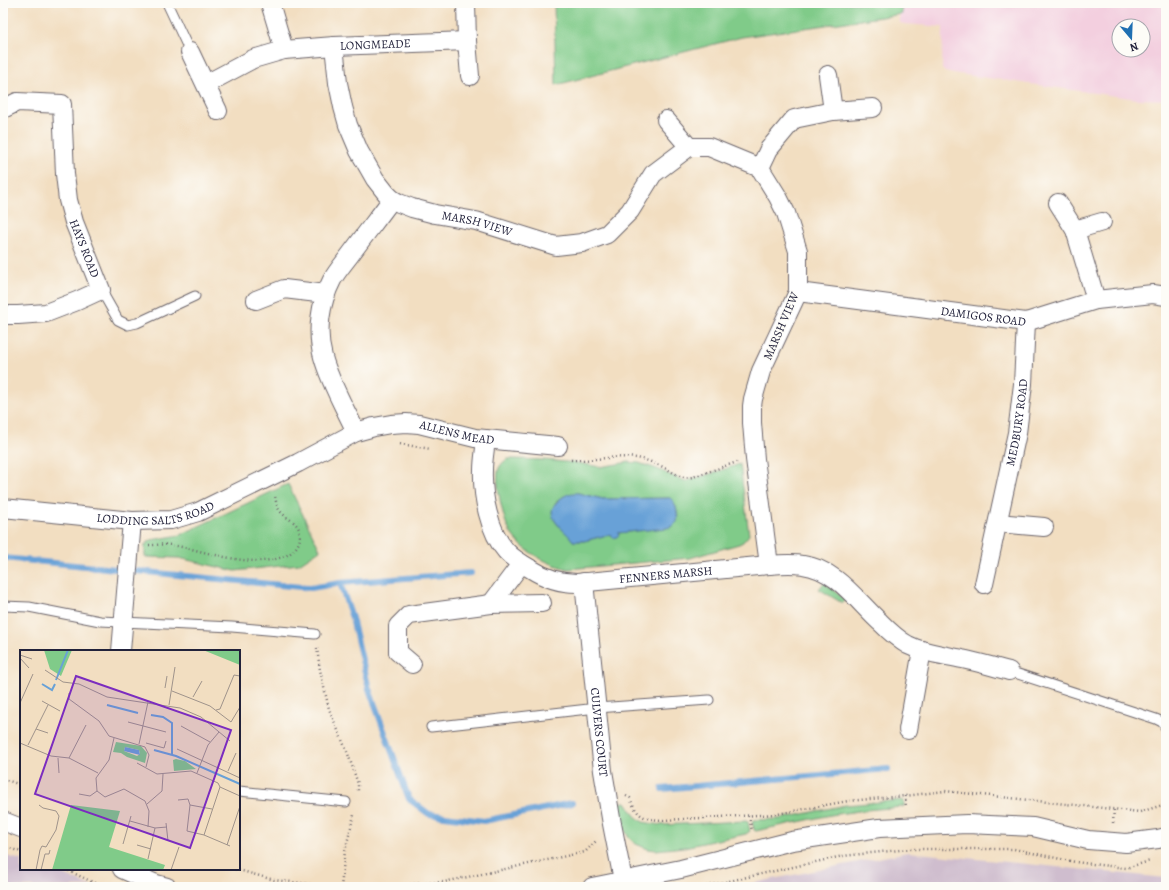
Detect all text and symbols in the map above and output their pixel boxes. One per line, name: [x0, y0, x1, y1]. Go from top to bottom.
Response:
north arrow: [1111, 18, 1151, 58]
street label: LONGMEADE: [340, 35, 411, 54]
text: N: [1128, 39, 1140, 55]
street label: MARSH VIEW: [440, 207, 515, 240]
street label: HAYS ROAD: [66, 217, 103, 280]
street label: MARSH VIEW: [760, 289, 803, 362]
street label: DAMIGOS ROAD: [940, 303, 1027, 330]
street label: MEDBURY ROAD: [1002, 378, 1031, 468]
street label: ALLENS MEAD: [417, 416, 495, 448]
street label: LODDING SALTS ROAD: [96, 497, 217, 529]
street label: FENNERS MARSH: [618, 562, 713, 587]
inset map: [20, 650, 240, 870]
street label: CULVERS COURT: [587, 687, 612, 779]

